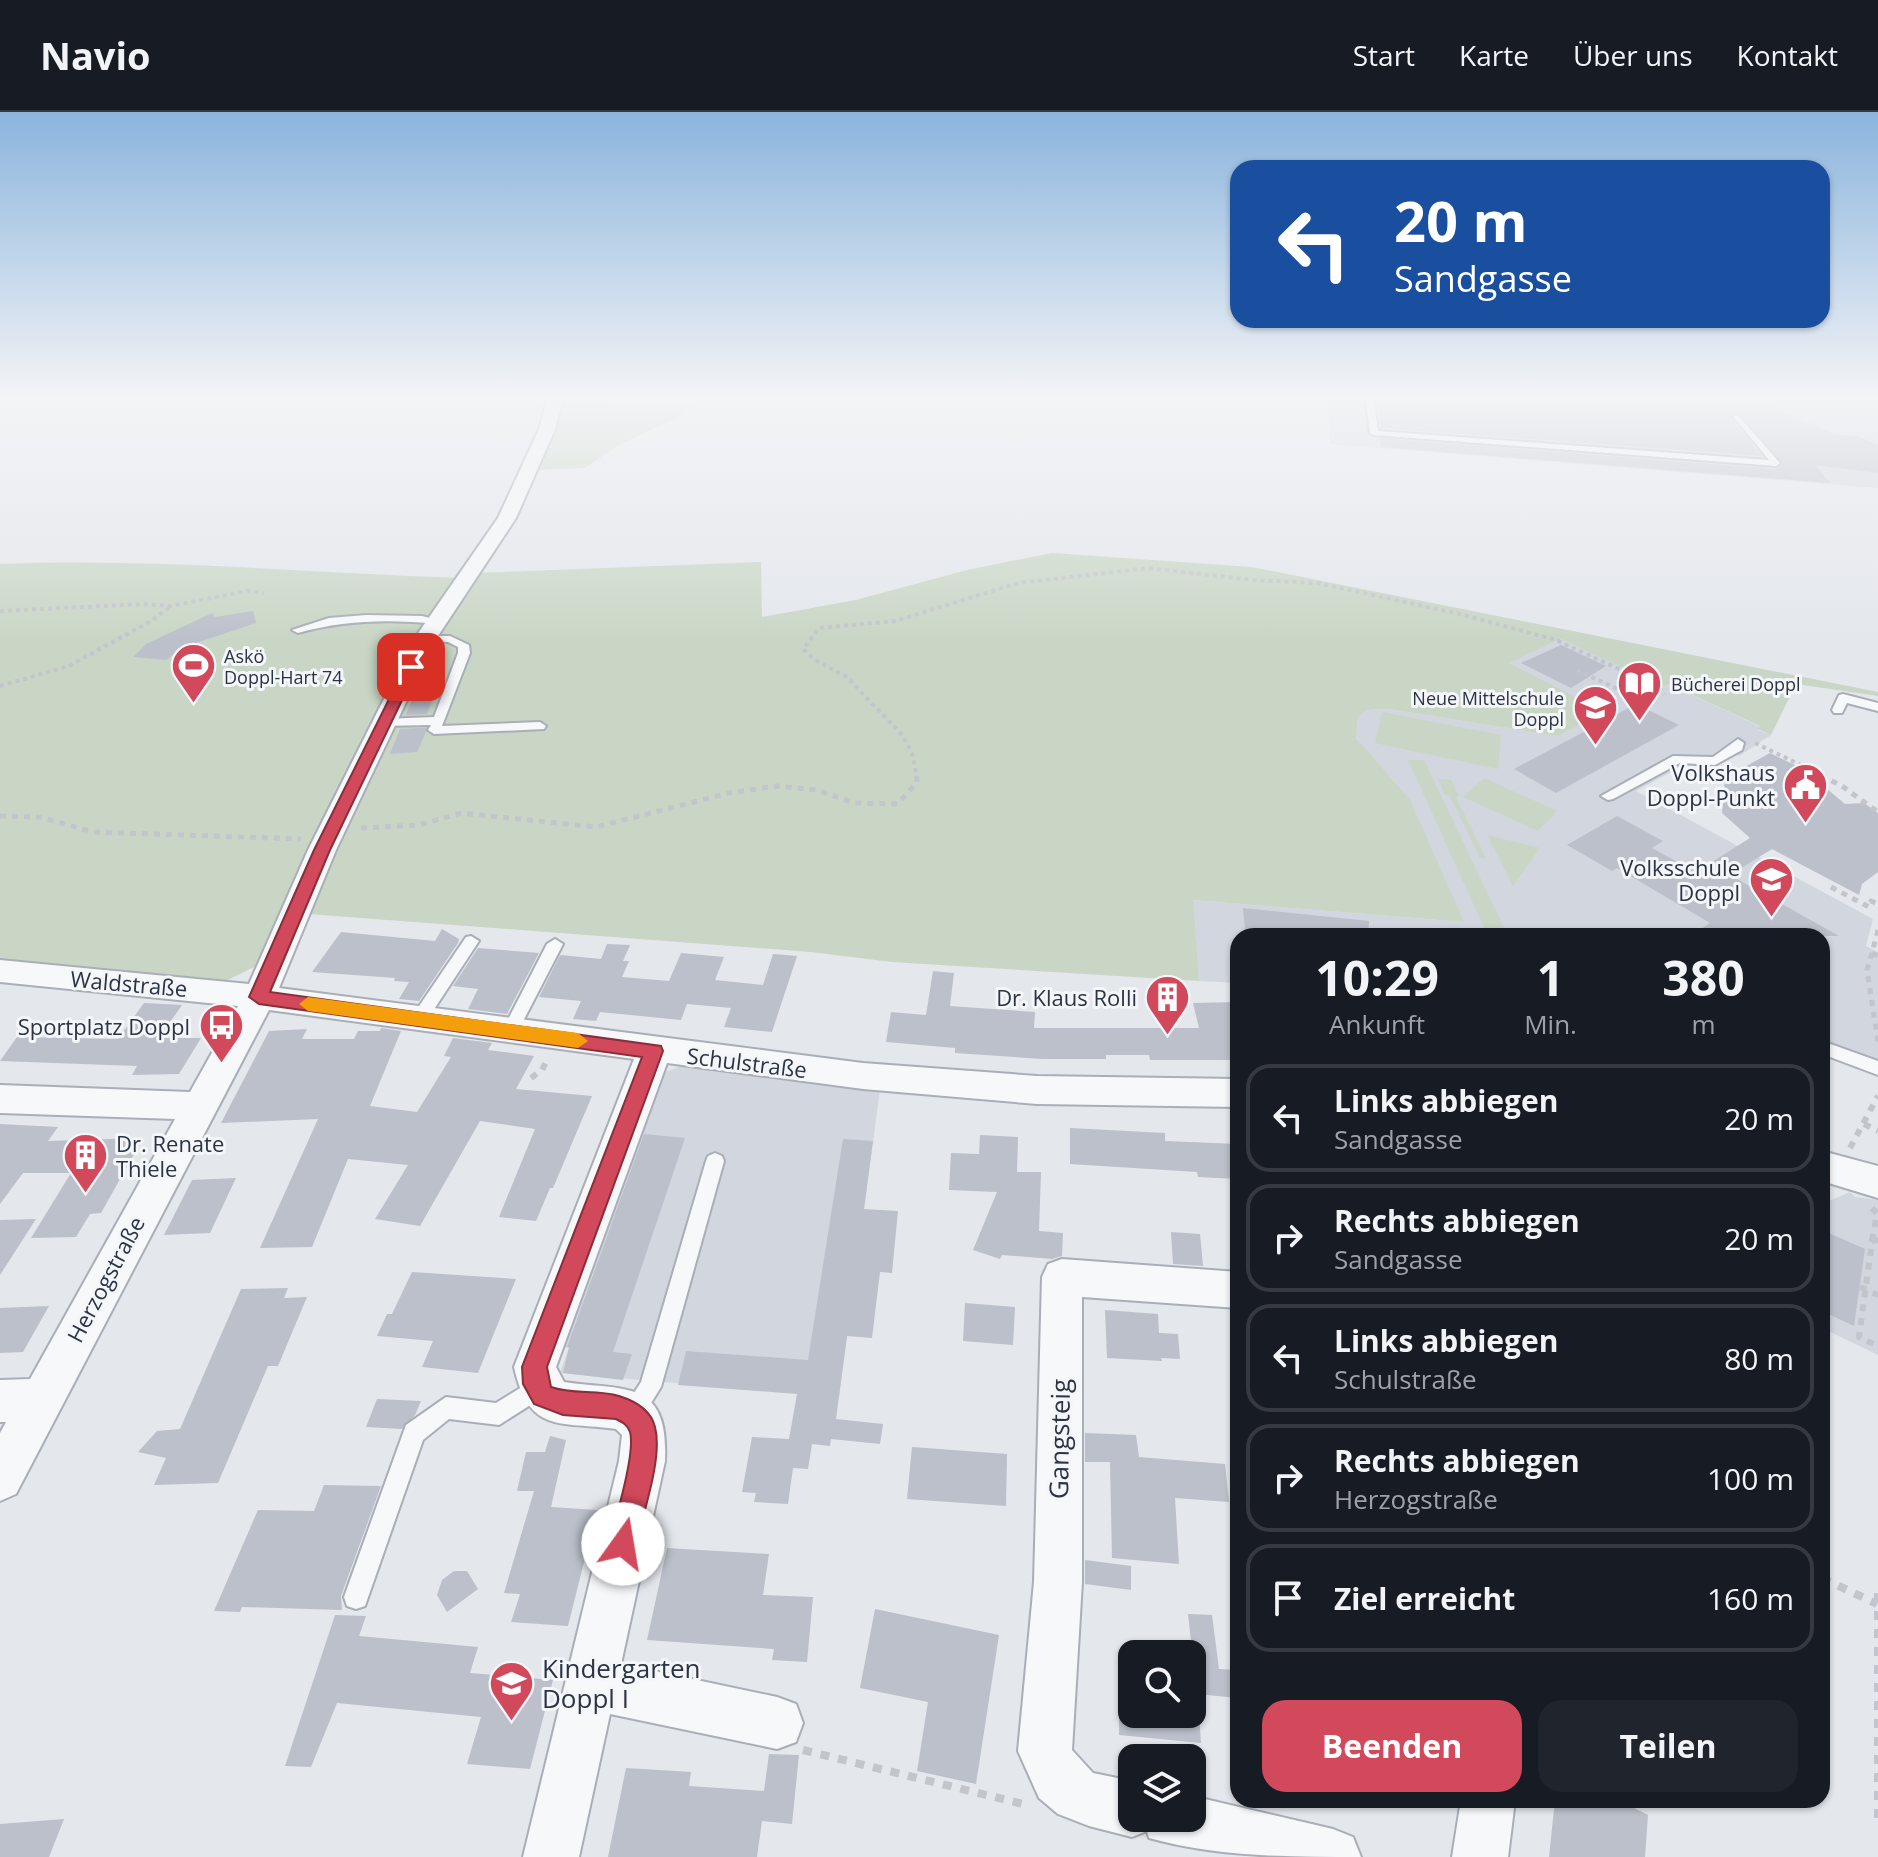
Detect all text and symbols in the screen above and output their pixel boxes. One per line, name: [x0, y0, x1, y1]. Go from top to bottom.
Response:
text: Navio: [40, 29, 151, 81]
text: Start: [1353, 36, 1415, 74]
text: Karte: [1459, 36, 1529, 74]
text: Über uns: [1573, 36, 1693, 74]
text: Kontakt: [1737, 36, 1838, 74]
text: 20 m: [1394, 182, 1528, 258]
icon: left: [1262, 192, 1366, 296]
text: Sandgasse: [1394, 254, 1572, 303]
pin: [377, 633, 445, 701]
sports icon: Askö Doppl-Hart 74: [169, 642, 217, 705]
place label: Askö Doppl-Hart 74: [224, 644, 343, 689]
icon: arrive: [389, 645, 433, 689]
library icon: Bücherei Doppl: [1616, 660, 1664, 723]
place label: Bücherei Doppl: [1671, 672, 1801, 696]
school or university icon: Neue Mittelschule Doppl: [1571, 684, 1619, 747]
place label: Neue Mittelschule Doppl: [1412, 686, 1564, 731]
place label: Volkshaus Doppl-Punkt: [1647, 757, 1775, 812]
public building icon: Volkshaus Doppl-Punkt: [1782, 761, 1830, 824]
place label: Volksschule Doppl: [1620, 852, 1740, 907]
school or university icon: Volksschule Doppl: [1747, 856, 1795, 919]
text: 10:29: [1315, 945, 1439, 1010]
text: 1: [1537, 945, 1564, 1010]
text: 380: [1662, 945, 1745, 1010]
street label: Waldstraße: [69, 963, 189, 1003]
building icon: Dr. Klaus Rolli: [1144, 973, 1192, 1036]
place label: Dr. Klaus Rolli: [996, 982, 1137, 1012]
bus stop icon: Sportplatz Doppl: [197, 1002, 245, 1065]
text: Ankunft: [1329, 1006, 1425, 1042]
text: Min.: [1524, 1006, 1577, 1042]
text: m: [1691, 1006, 1715, 1042]
place label: Sportplatz Doppl: [18, 1011, 190, 1041]
street label: Schulstraße: [685, 1040, 809, 1084]
text: Links abbiegen: [1334, 1080, 1559, 1121]
icon: left: [1266, 1096, 1310, 1140]
text: 20 m: [1724, 1098, 1794, 1139]
text: Sandgasse: [1334, 1121, 1463, 1157]
place label: Dr. Renate Thiele: [116, 1128, 224, 1183]
building icon: Dr. Renate Thiele: [61, 1132, 109, 1195]
text: Rechts abbiegen: [1334, 1200, 1580, 1241]
street label: Herzogstraße: [59, 1211, 151, 1347]
icon: right: [1266, 1216, 1310, 1260]
text: 20 m: [1724, 1218, 1794, 1259]
text: Sandgasse: [1334, 1241, 1463, 1277]
text: Links abbiegen: [1334, 1320, 1559, 1361]
icon: left: [1266, 1336, 1310, 1380]
text: 80 m: [1724, 1338, 1794, 1379]
text: Schulstraße: [1334, 1361, 1477, 1397]
street label: Gangsteig: [1040, 1379, 1078, 1499]
text: Rechts abbiegen: [1334, 1440, 1580, 1481]
icon: right: [1266, 1456, 1310, 1500]
text: 100 m: [1707, 1458, 1794, 1499]
text: Herzogstraße: [1334, 1481, 1498, 1517]
position arrow: [581, 1502, 665, 1586]
icon: arrive: [1266, 1576, 1310, 1620]
text: Ziel erreicht: [1334, 1578, 1515, 1619]
text: 160 m: [1707, 1578, 1794, 1619]
map controls: [1118, 1640, 1206, 1832]
button: search: [1118, 1640, 1206, 1728]
place label: Kindergarten Doppl I: [542, 1650, 701, 1716]
school or university icon: Kindergarten Doppl I: [487, 1659, 535, 1722]
button: Beenden: [1262, 1700, 1522, 1792]
button: Teilen: [1538, 1700, 1798, 1792]
button: layers: [1118, 1744, 1206, 1832]

